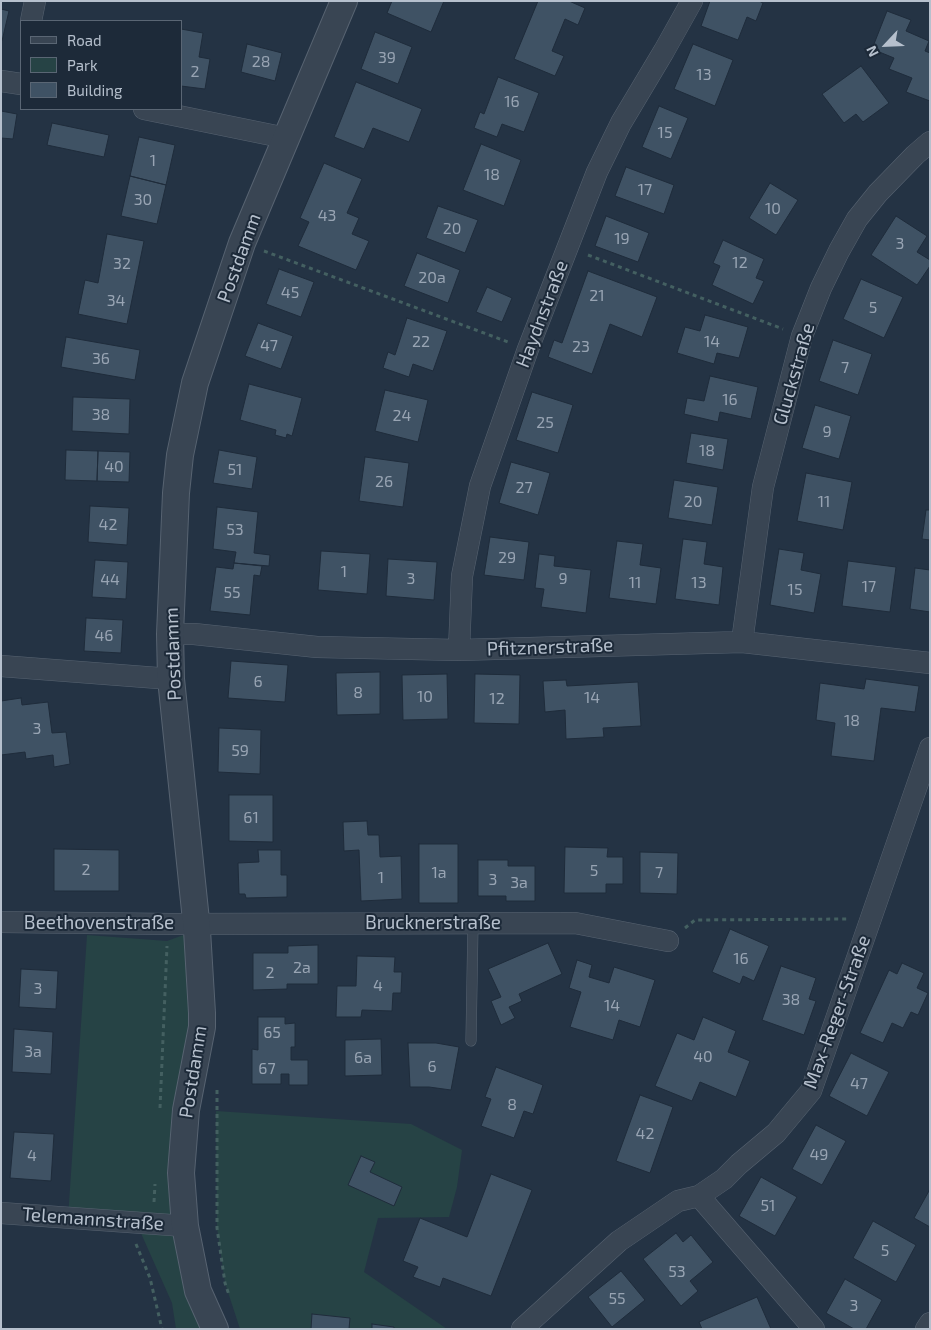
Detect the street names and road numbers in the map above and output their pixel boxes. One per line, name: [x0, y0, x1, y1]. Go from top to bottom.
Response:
street label: Postdamm: [212, 210, 266, 306]
street label: Haydnstraße: [511, 257, 573, 371]
street label: Gluckstraße: [769, 320, 819, 428]
street label: Postdamm: [160, 607, 186, 701]
street label: Pfitznerstraße: [486, 633, 614, 661]
street label: Beethovenstraße: [24, 912, 174, 934]
street label: Brucknerstraße: [365, 912, 501, 934]
street label: Max-Reger-Straße: [799, 932, 875, 1092]
street label: Postdamm: [174, 1024, 212, 1120]
street label: Telemannstraße: [21, 1203, 165, 1235]

